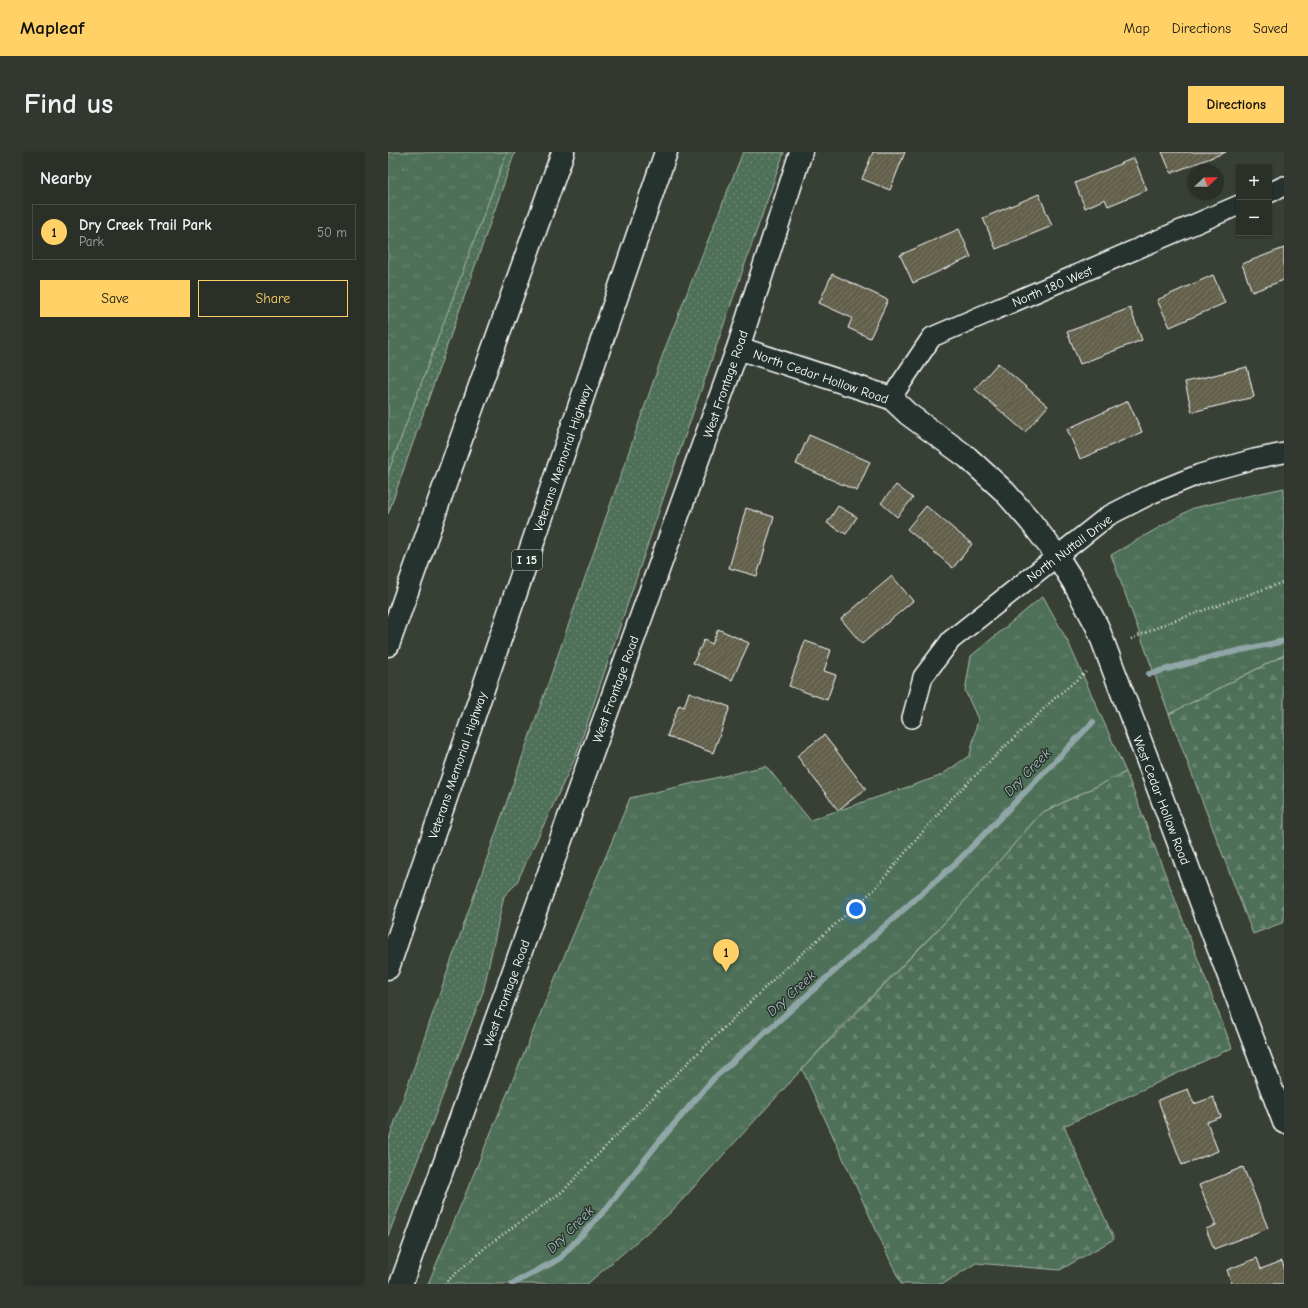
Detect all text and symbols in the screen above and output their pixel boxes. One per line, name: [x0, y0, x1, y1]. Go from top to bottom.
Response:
text: Mapleaf: [20, 17, 84, 39]
text: Map: [1123, 20, 1150, 37]
text: Directions: [1172, 20, 1231, 37]
text: Saved: [1253, 20, 1288, 37]
button: Directions: [1188, 86, 1284, 123]
text: Find us: [24, 88, 113, 120]
north arrow: [1188, 164, 1224, 200]
map controls: [1236, 164, 1272, 236]
button: +: [1236, 164, 1272, 200]
text: Nearby: [40, 169, 91, 188]
button: −: [1236, 200, 1272, 236]
text: Dry Creek Trail Park: [79, 216, 211, 234]
text: 1: [51, 225, 57, 240]
text: 50 m: [317, 225, 347, 240]
text: Park: [79, 234, 104, 249]
street label: North 180 West: [1010, 262, 1096, 310]
button: Save: [40, 280, 190, 317]
button: Share: [198, 280, 348, 317]
street label: West Frontage Road: [700, 328, 751, 440]
street label: North Cedar Hollow Road: [751, 346, 890, 407]
street label: Veterans Memorial Highway: [530, 383, 595, 534]
street label: North Nuttall Drive: [1024, 511, 1115, 585]
road number: I 15: [512, 550, 542, 570]
street label: West Frontage Road: [589, 634, 642, 745]
street label: Veterans Memorial Highway: [425, 690, 490, 841]
street label: West Cedar Hollow Road: [1130, 734, 1193, 867]
water label: Dry Creek: [1000, 745, 1054, 800]
your location: [846, 899, 866, 919]
street label: West Frontage Road: [480, 938, 533, 1049]
pin: 1: [713, 939, 739, 972]
water label: Dry Creek: [763, 967, 819, 1020]
water label: Dry Creek: [543, 1202, 598, 1257]

